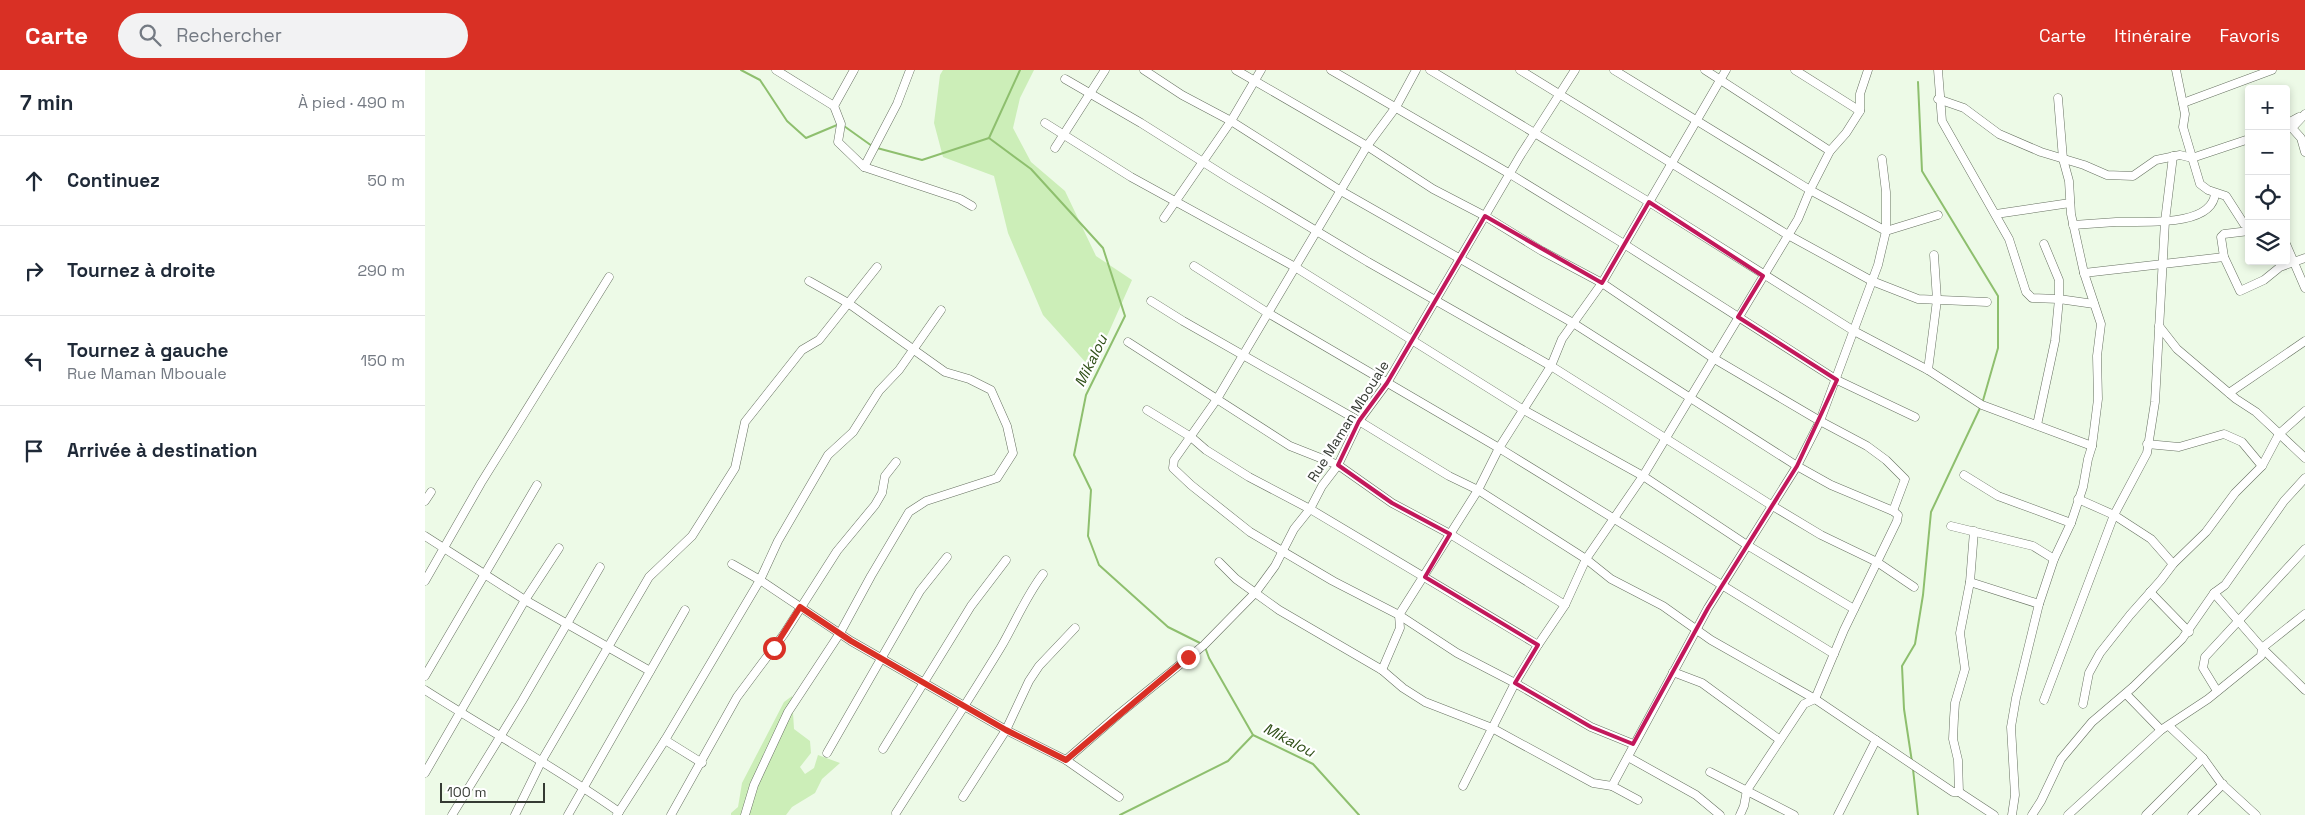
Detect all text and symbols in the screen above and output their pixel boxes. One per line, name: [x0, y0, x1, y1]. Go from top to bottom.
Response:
search box: [118, 13, 468, 58]
text: Carte: [25, 20, 88, 51]
icon: search: [136, 21, 164, 49]
text: Rechercher: [176, 23, 282, 48]
text: Carte: [2039, 24, 2086, 47]
text: Itinéraire: [2114, 24, 2191, 47]
text: Favoris: [2219, 24, 2280, 47]
map controls: [2245, 85, 2290, 265]
button: +: [2245, 85, 2290, 130]
text: 7 min: [20, 89, 73, 116]
text: À pied · 490 m: [298, 92, 405, 113]
button: −: [2245, 130, 2290, 175]
icon: ahead: [20, 167, 48, 195]
text: Continuez: [67, 168, 160, 193]
text: 50 m: [367, 170, 405, 191]
button: locate: [2245, 175, 2290, 220]
button: layers: [2245, 220, 2290, 265]
icon: right: [20, 257, 48, 285]
text: Tournez à droite: [67, 258, 216, 283]
text: 290 m: [357, 260, 405, 281]
water label: Mikalou: [1070, 331, 1112, 390]
text: Tournez à gauche: [67, 338, 229, 363]
icon: left: [20, 347, 48, 375]
text: 150 m: [361, 350, 405, 371]
street label: Rue Maman Mbouale: [1303, 357, 1393, 485]
text: Rue Maman Mbouale: [67, 363, 227, 384]
icon: arrive: [20, 437, 48, 465]
text: Arrivée à destination: [67, 438, 257, 463]
route start: [763, 637, 786, 660]
route end: [1177, 646, 1200, 669]
water label: Mikalou: [1260, 718, 1319, 761]
scale bar: [440, 780, 545, 803]
text: 100 m: [447, 783, 486, 801]

